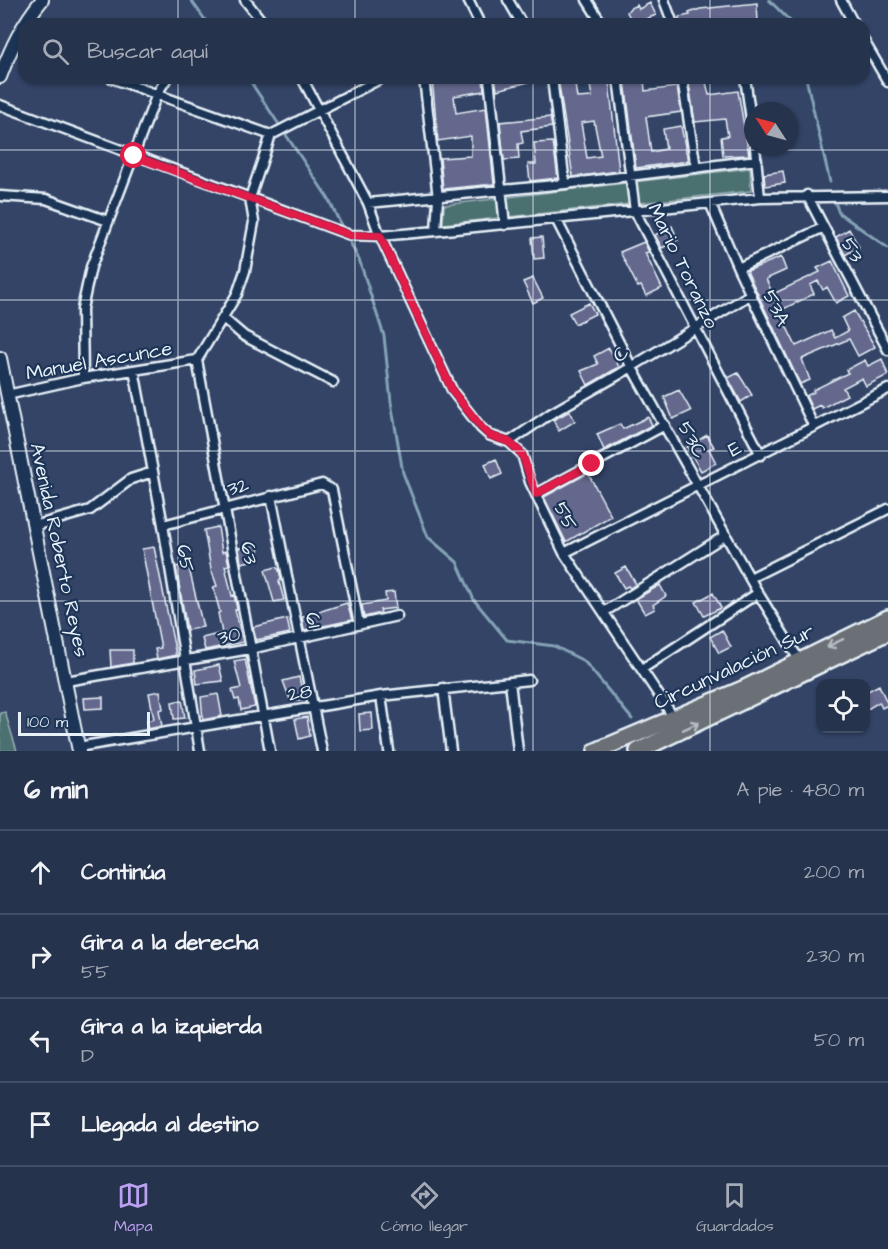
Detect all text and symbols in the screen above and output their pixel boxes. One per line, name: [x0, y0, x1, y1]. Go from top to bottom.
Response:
search box: [18, 18, 870, 84]
icon: search: [39, 35, 72, 68]
text: Buscar aquí: [87, 36, 208, 67]
north arrow: [744, 102, 798, 156]
route start: [120, 142, 146, 168]
street label: Mario Toranzo: [641, 199, 725, 333]
street label: 53: [834, 233, 870, 267]
street label: 53A: [755, 285, 797, 331]
street label: Manuel Ascunce: [24, 334, 174, 388]
street label: C: [607, 338, 635, 370]
street label: 53C: [670, 416, 714, 464]
street label: E: [724, 434, 747, 464]
street label: Avenida Roberto Reyes: [22, 440, 95, 660]
route end: [578, 450, 604, 476]
street label: 32: [224, 471, 252, 503]
street label: 55: [546, 497, 584, 535]
street label: 63: [233, 539, 265, 567]
street label: 65: [169, 543, 201, 573]
street label: 61: [298, 610, 328, 631]
street label: Circunvalación Sur: [649, 618, 819, 716]
street label: 30: [215, 620, 243, 652]
one-way arrow: [827, 638, 845, 650]
street label: 28: [286, 677, 314, 709]
map controls: [816, 679, 870, 733]
button: locate: [816, 679, 870, 733]
scale bar: [18, 709, 150, 736]
text: 100 m: [27, 711, 68, 733]
one-way arrow: [682, 720, 700, 732]
text: 6 min: [24, 772, 88, 808]
text: A pie · 480 m: [737, 776, 864, 804]
icon: ahead: [24, 856, 57, 889]
text: Continúa: [81, 857, 166, 888]
text: 200 m: [804, 858, 864, 886]
text: Gira a la derecha: [81, 927, 258, 958]
icon: right: [24, 940, 57, 973]
text: 230 m: [806, 942, 864, 970]
text: 55: [81, 958, 109, 986]
text: Gira a la izquierda: [81, 1011, 262, 1042]
icon: left: [24, 1024, 57, 1057]
text: 50 m: [814, 1026, 864, 1054]
text: D: [81, 1042, 94, 1070]
icon: arrive: [24, 1108, 57, 1141]
text: Llegada al destino: [81, 1109, 259, 1140]
tab: Mapa: [114, 1179, 153, 1237]
tab: Cómo llegar: [381, 1179, 468, 1237]
tab: Guardados: [696, 1179, 774, 1237]

